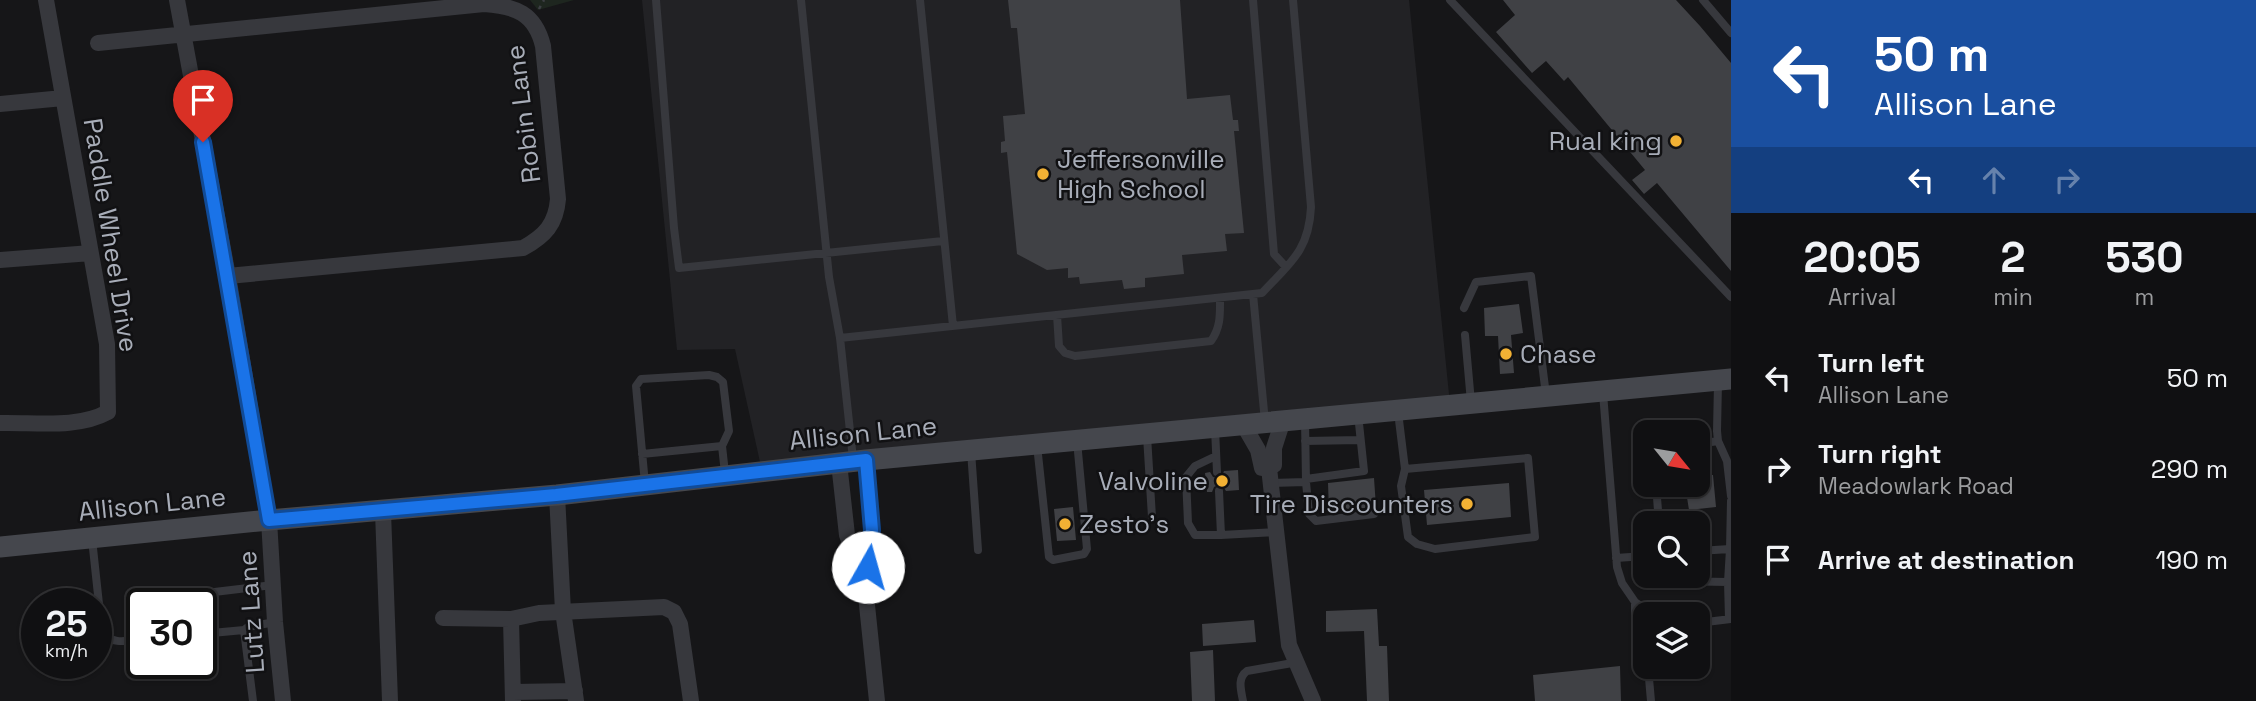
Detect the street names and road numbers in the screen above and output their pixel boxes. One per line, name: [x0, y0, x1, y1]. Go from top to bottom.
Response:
street label: Robin Lane: [498, 43, 548, 185]
street label: Paddle Wheel Drive: [76, 116, 146, 354]
street label: Allison Lane: [787, 408, 939, 458]
street label: Allison Lane: [76, 479, 228, 529]
street label: Lutz Lane: [230, 550, 272, 674]

